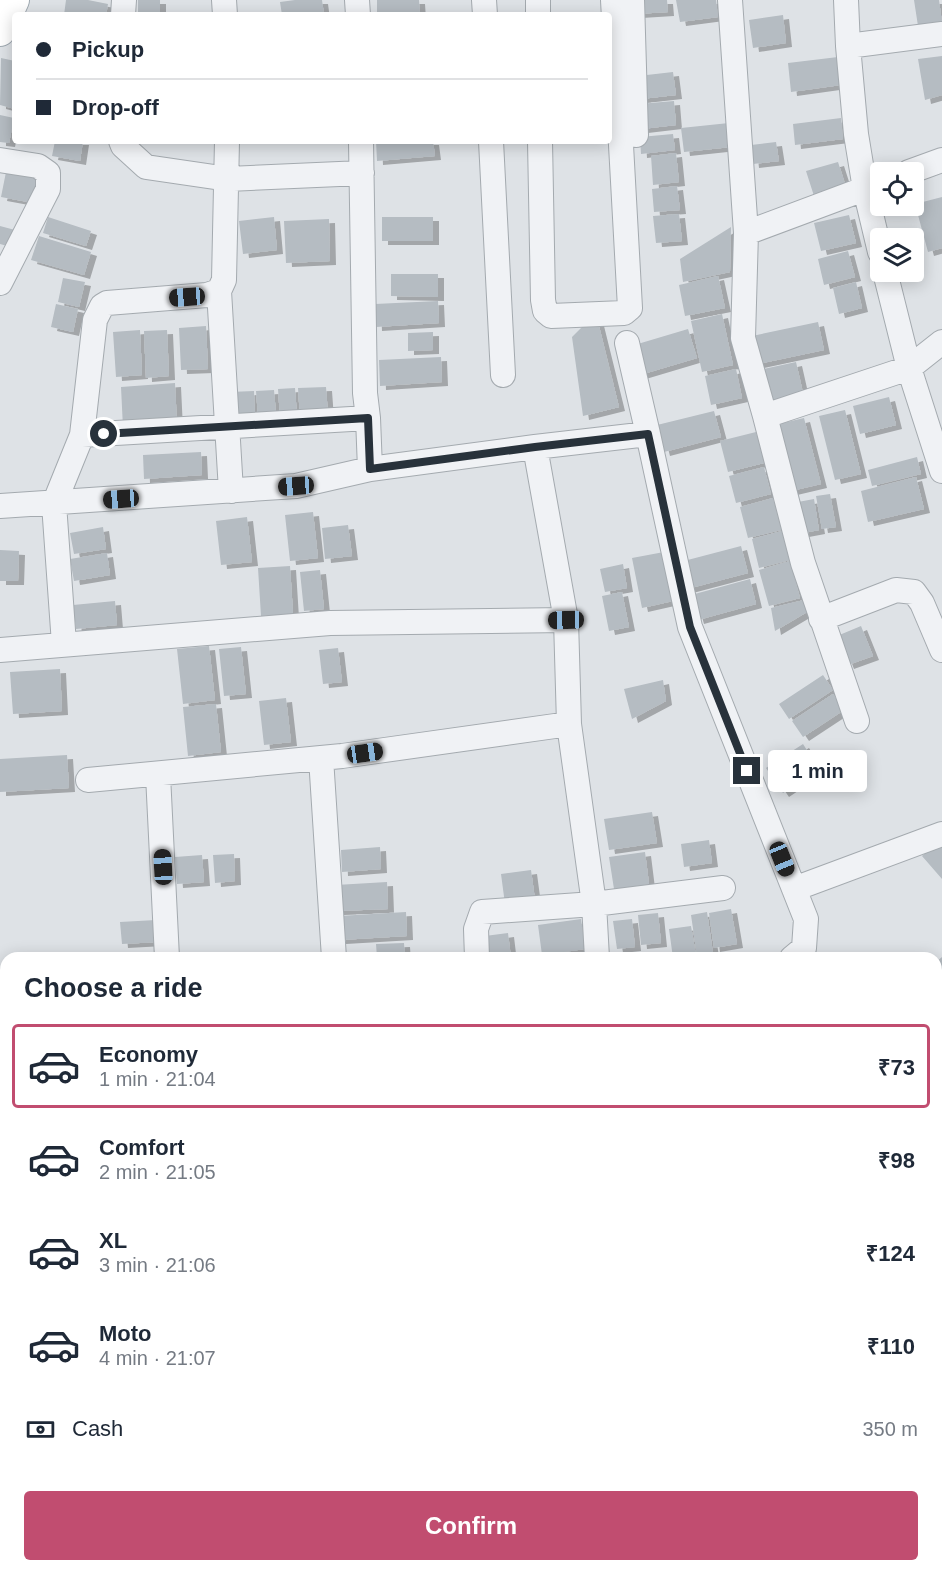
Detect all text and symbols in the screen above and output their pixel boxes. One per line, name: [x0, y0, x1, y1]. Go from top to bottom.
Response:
text: Pickup: [72, 37, 144, 62]
text: Drop-off: [72, 95, 159, 120]
map controls: [870, 162, 924, 282]
button: locate: [870, 162, 924, 216]
button: layers: [870, 228, 924, 282]
car: [168, 287, 206, 307]
route start: [90, 420, 117, 447]
car: [277, 476, 315, 496]
car: [102, 489, 140, 509]
car: [548, 611, 584, 629]
car: [346, 742, 384, 764]
callout: 1 min: [768, 750, 867, 792]
route end: [733, 757, 760, 784]
text: 1 min: [791, 760, 844, 782]
car: [767, 839, 797, 879]
car: [153, 849, 173, 885]
text: Choose a ride: [24, 973, 203, 1003]
icon: car: [27, 1039, 81, 1093]
text: Economy: [99, 1042, 198, 1067]
text: ₹73: [878, 1055, 915, 1080]
text: 1 min · 21:04: [99, 1068, 216, 1090]
icon: car: [27, 1132, 81, 1186]
text: Comfort: [99, 1135, 185, 1160]
text: ₹98: [878, 1148, 915, 1173]
text: 2 min · 21:05: [99, 1161, 216, 1183]
icon: car: [27, 1225, 81, 1279]
text: XL: [99, 1228, 127, 1253]
text: ₹124: [866, 1241, 915, 1266]
text: 3 min · 21:06: [99, 1254, 216, 1276]
icon: car: [27, 1318, 81, 1372]
text: Moto: [99, 1321, 152, 1346]
text: ₹110: [867, 1334, 915, 1359]
text: 4 min · 21:07: [99, 1347, 216, 1369]
icon: cash: [24, 1413, 57, 1446]
text: Cash: [72, 1416, 123, 1441]
text: 350 m: [862, 1418, 918, 1440]
button: Confirm: [24, 1491, 918, 1560]

